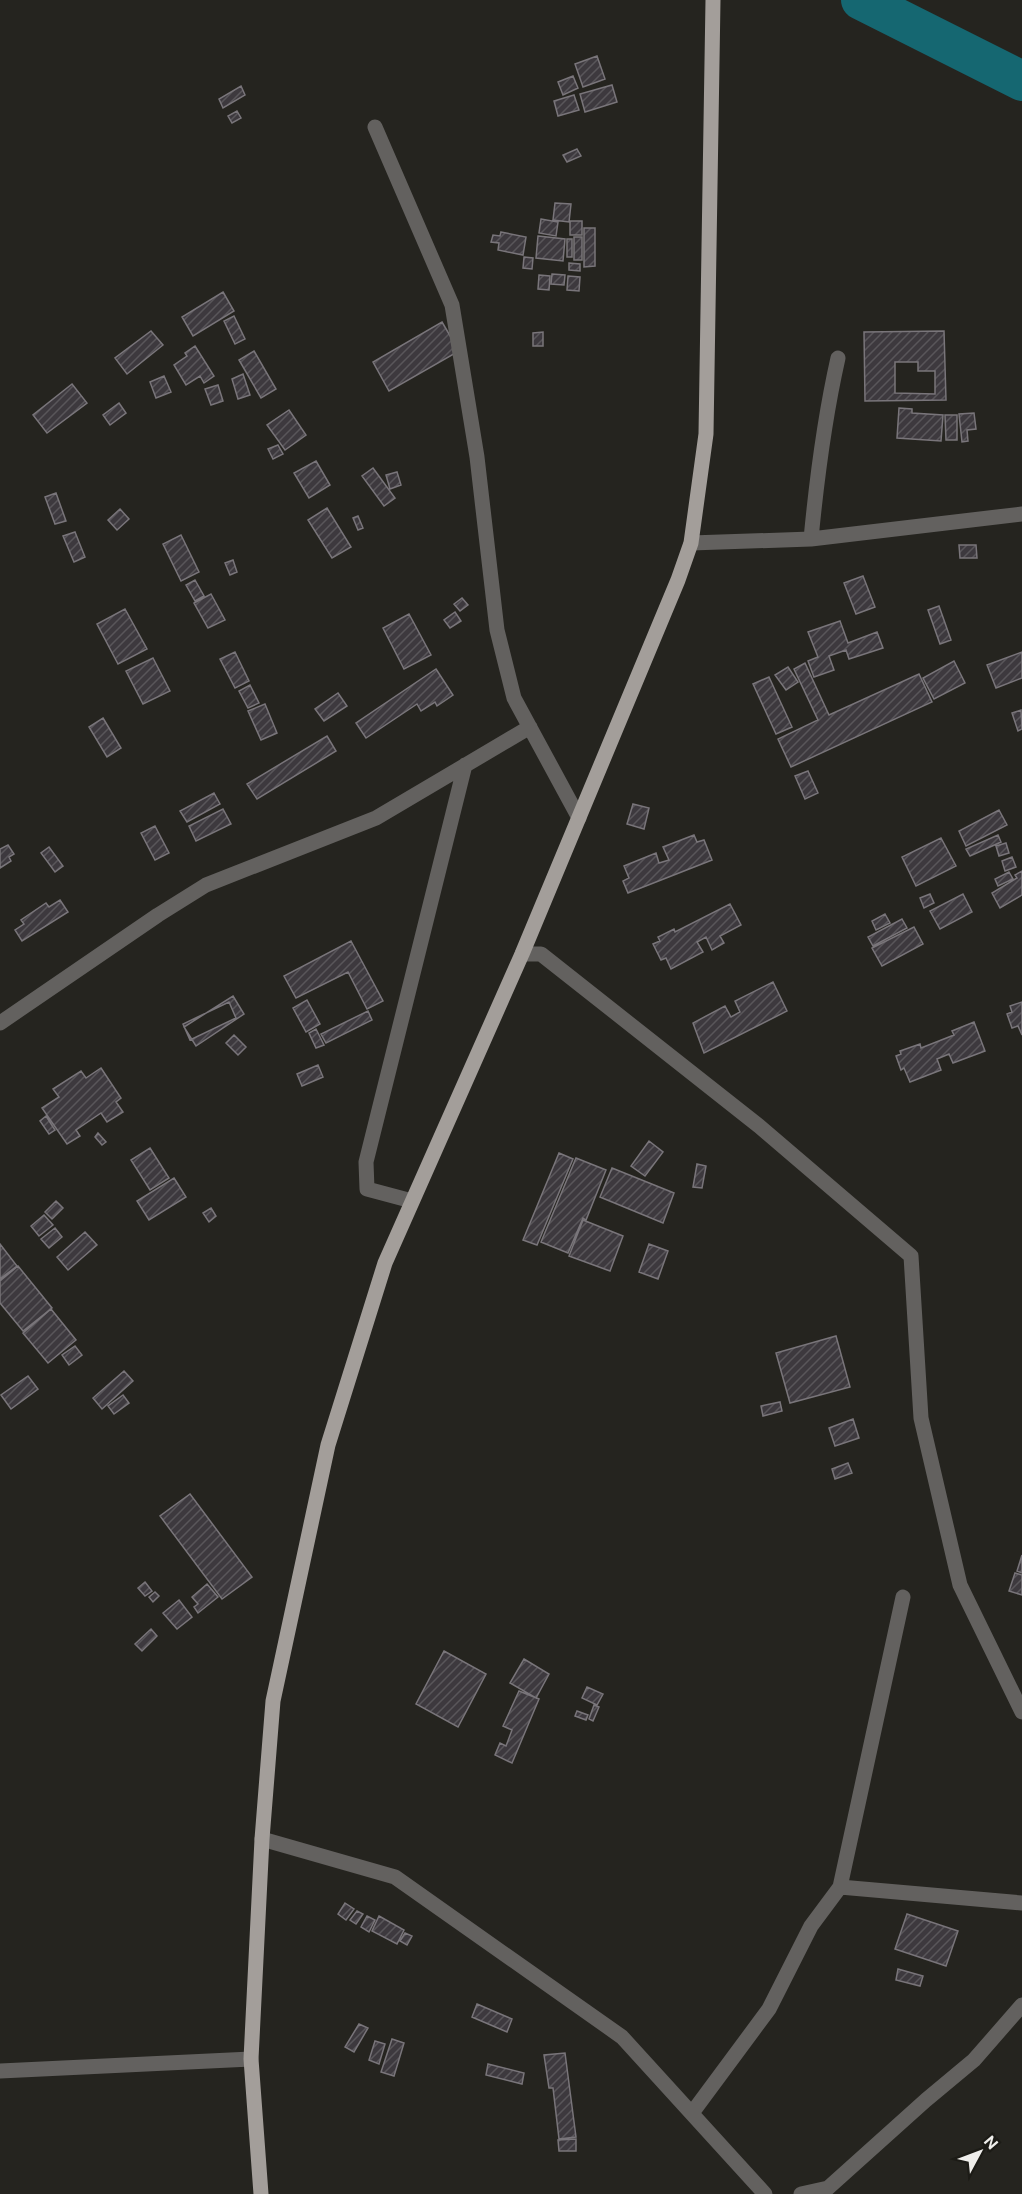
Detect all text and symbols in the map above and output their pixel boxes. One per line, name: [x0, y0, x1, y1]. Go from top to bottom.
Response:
north arrow: [950, 2122, 1010, 2182]
text: N: [979, 2131, 1003, 2154]

